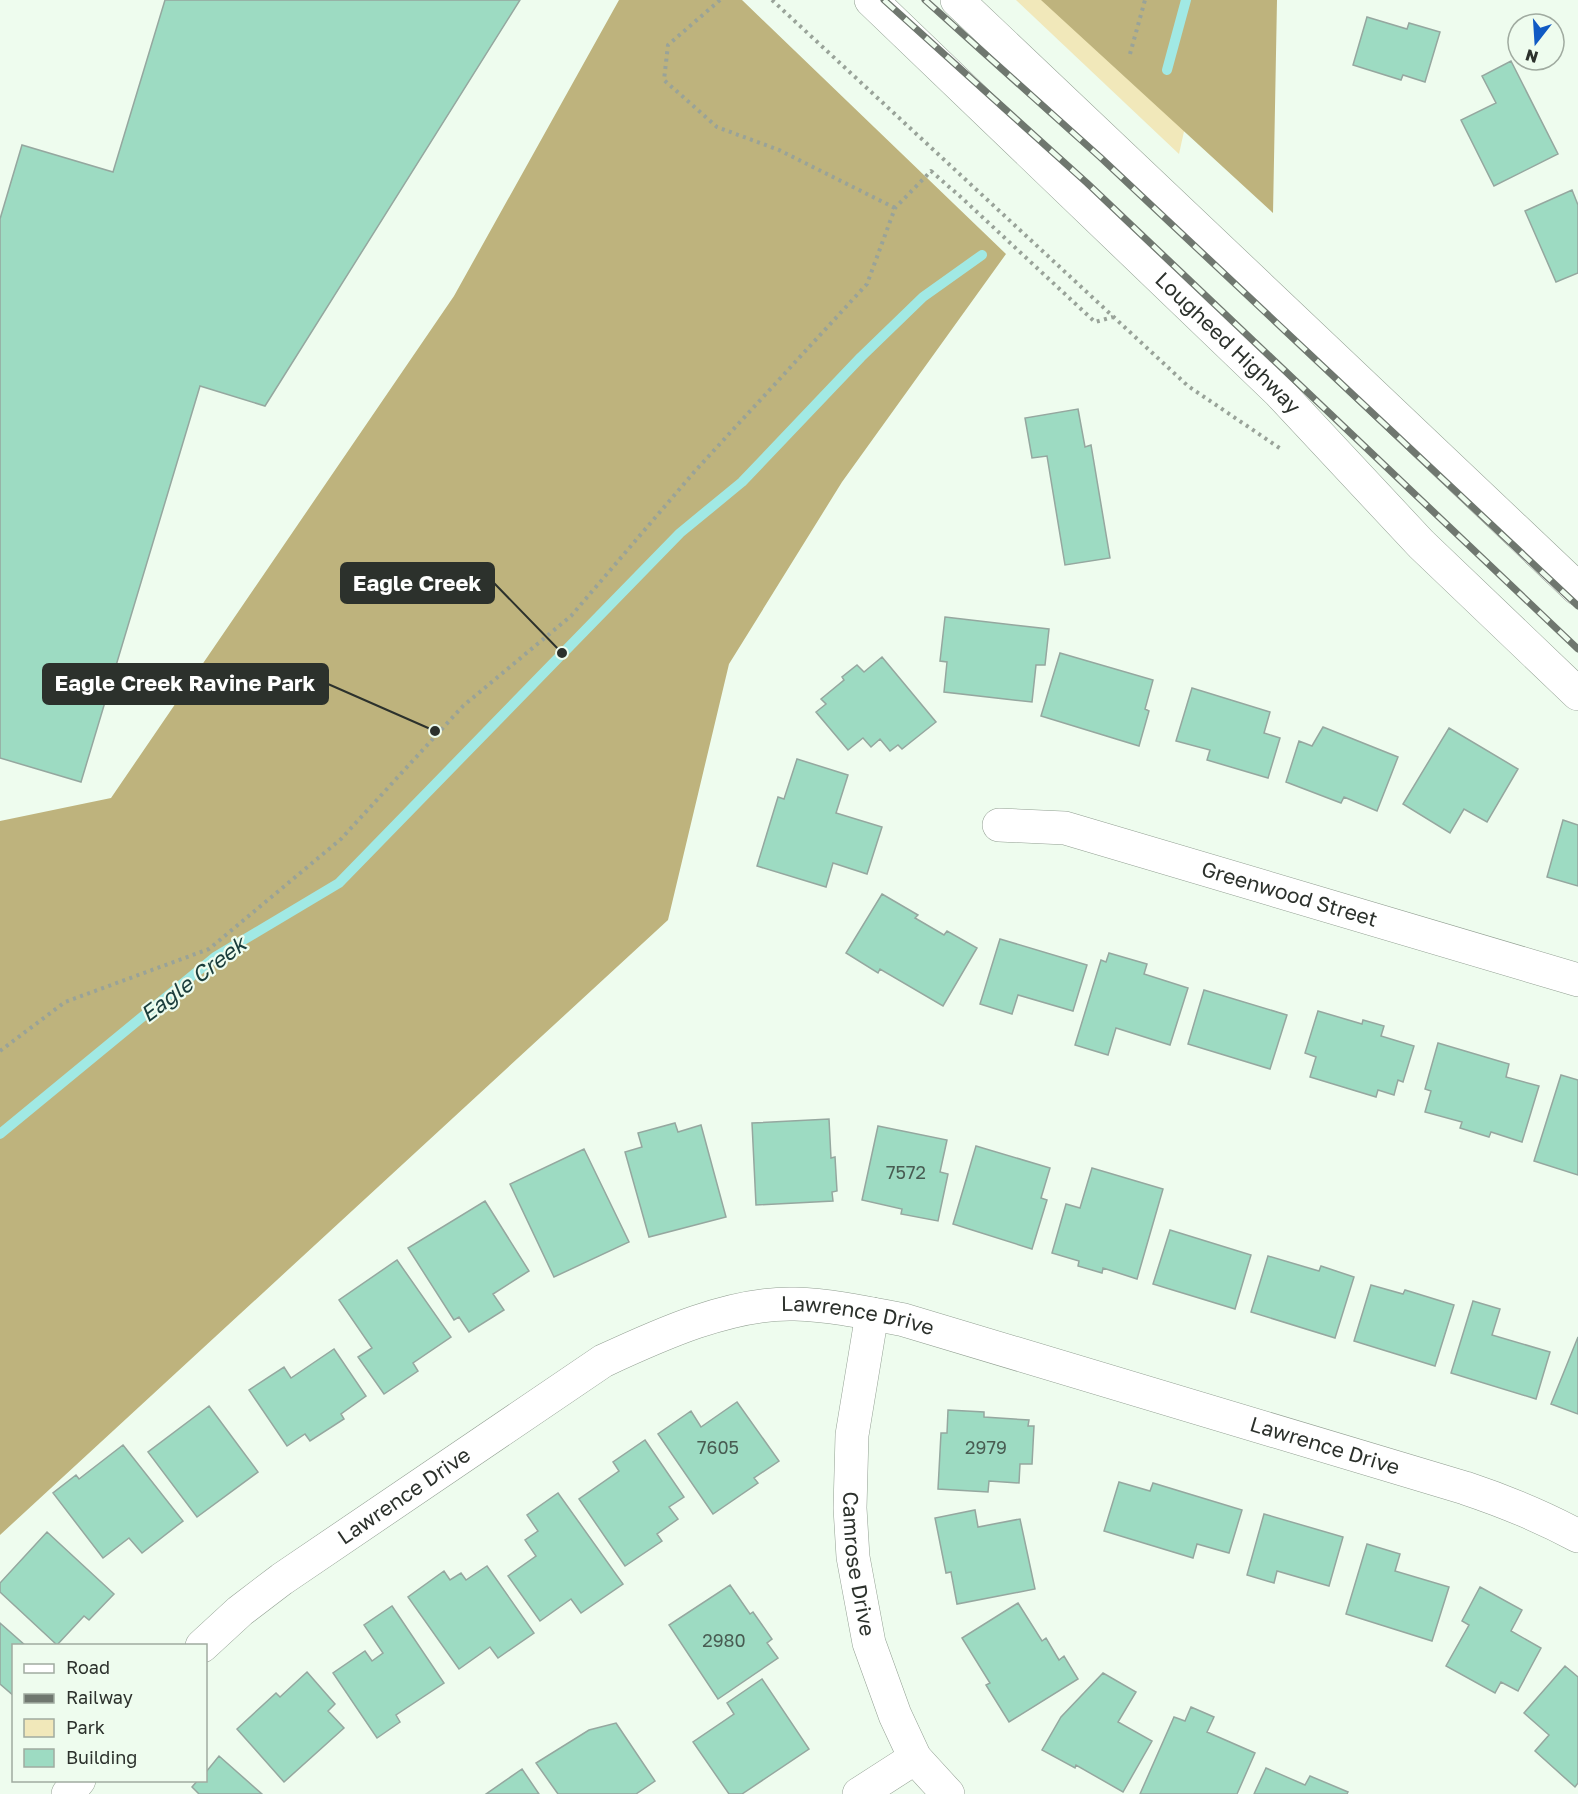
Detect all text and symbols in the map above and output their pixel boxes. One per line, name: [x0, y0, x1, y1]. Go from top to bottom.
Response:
north arrow: [1506, 12, 1566, 72]
text: N: [1523, 45, 1540, 68]
street label: Lougheed Highway: [1150, 266, 1307, 419]
callout: Eagle Creek: [341, 563, 494, 603]
text: Eagle Creek: [353, 569, 481, 596]
callout: Eagle Creek Ravine Park: [43, 664, 328, 704]
text: Eagle Creek Ravine Park: [55, 669, 316, 696]
street label: Greenwood Street: [1198, 855, 1381, 932]
water label: Eagle Creek: [134, 929, 253, 1027]
house number: 7572: [886, 1161, 926, 1183]
street label: Lawrence Drive: [781, 1290, 937, 1340]
street label: Lawrence Drive: [1247, 1410, 1403, 1480]
house number: 7605: [697, 1436, 739, 1458]
house number: 2979: [965, 1436, 1007, 1458]
street label: Lawrence Drive: [332, 1441, 475, 1550]
street label: Camrose Drive: [838, 1491, 881, 1638]
house number: 2980: [702, 1629, 746, 1651]
legend: [12, 1644, 207, 1782]
text: Road: [66, 1656, 110, 1678]
text: Railway: [66, 1686, 133, 1708]
text: Park: [66, 1716, 105, 1738]
text: Building: [66, 1746, 137, 1768]

